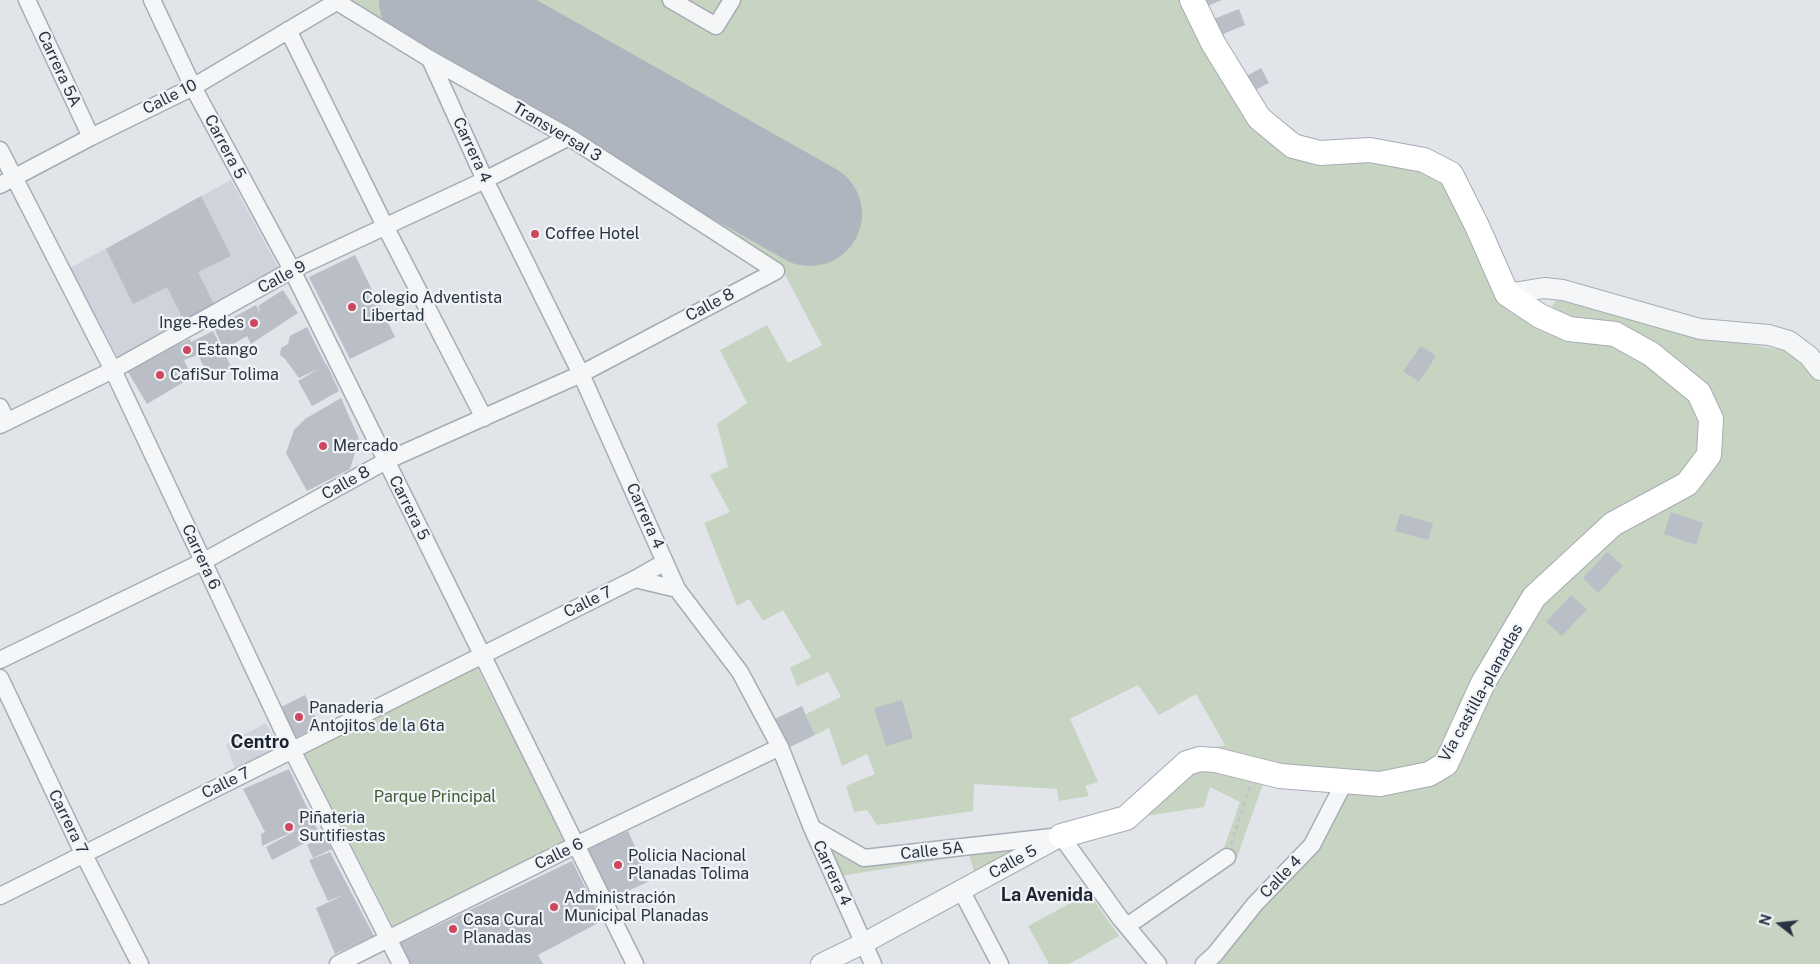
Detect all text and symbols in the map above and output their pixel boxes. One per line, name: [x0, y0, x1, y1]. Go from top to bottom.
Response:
street label: Carrera 5A: [33, 28, 85, 110]
street label: Calle 10: [140, 75, 200, 119]
street label: Transversal 3: [509, 98, 605, 166]
street label: Carrera 5: [200, 112, 250, 182]
street label: Carrera 4: [449, 114, 495, 186]
place label: Coffee Hotel: [545, 224, 640, 244]
marker: Coffee Hotel: [529, 228, 541, 240]
street label: Calle 9: [255, 256, 309, 298]
street label: Calle 8: [682, 284, 738, 326]
place label: Colegio Adventista Libertad: [362, 288, 502, 326]
marker: Colegio Adventista Libertad: [346, 301, 358, 313]
place label: Inge-Redes: [159, 313, 244, 333]
marker: Inge-Redes: [248, 317, 260, 329]
place label: Estango: [197, 340, 258, 360]
marker: Estango: [181, 344, 193, 356]
place label: CafiSur Tolima: [170, 365, 279, 385]
marker: CafiSur Tolima: [154, 369, 166, 381]
place label: Mercado: [333, 436, 398, 456]
marker: Mercado: [317, 440, 329, 452]
street label: Calle 8: [319, 462, 373, 504]
street label: Carrera 5: [385, 472, 433, 544]
street label: Carrera 4: [622, 480, 668, 552]
street label: Carrera 6: [178, 521, 224, 593]
street label: Calle 7: [561, 582, 615, 622]
street label: Vía castilla-planadas: [1435, 621, 1527, 765]
place label: Panaderia Antojitos de la 6ta: [309, 698, 445, 736]
marker: Panaderia Antojitos de la 6ta: [293, 711, 305, 723]
district label: Centro: [231, 731, 289, 753]
street label: Calle 7: [199, 763, 253, 803]
street label: Carrera 7: [44, 787, 92, 857]
park label: Parque Principal: [374, 787, 496, 807]
place label: Piñateria Surtifiestas: [299, 808, 386, 846]
marker: Piñateria Surtifiestas: [283, 821, 295, 833]
street label: Calle 6: [532, 834, 586, 874]
street label: Carrera 4: [809, 837, 855, 909]
street label: Calle 5A: [899, 838, 965, 864]
street label: Calle 5: [986, 841, 1040, 883]
place label: Policia Nacional Planadas Tolima: [628, 846, 749, 884]
street label: Calle 4: [1256, 852, 1306, 902]
marker: Policia Nacional Planadas Tolima: [612, 859, 624, 871]
district label: La Avenida: [1001, 884, 1093, 906]
place label: Administración Municipal Planadas: [564, 888, 709, 926]
north arrow: [1755, 899, 1805, 949]
marker: Administración Municipal Planadas: [548, 901, 560, 913]
place label: Casa Cural Planadas: [463, 910, 544, 948]
text: N: [1756, 912, 1775, 927]
marker: Casa Cural Planadas: [447, 923, 459, 935]

